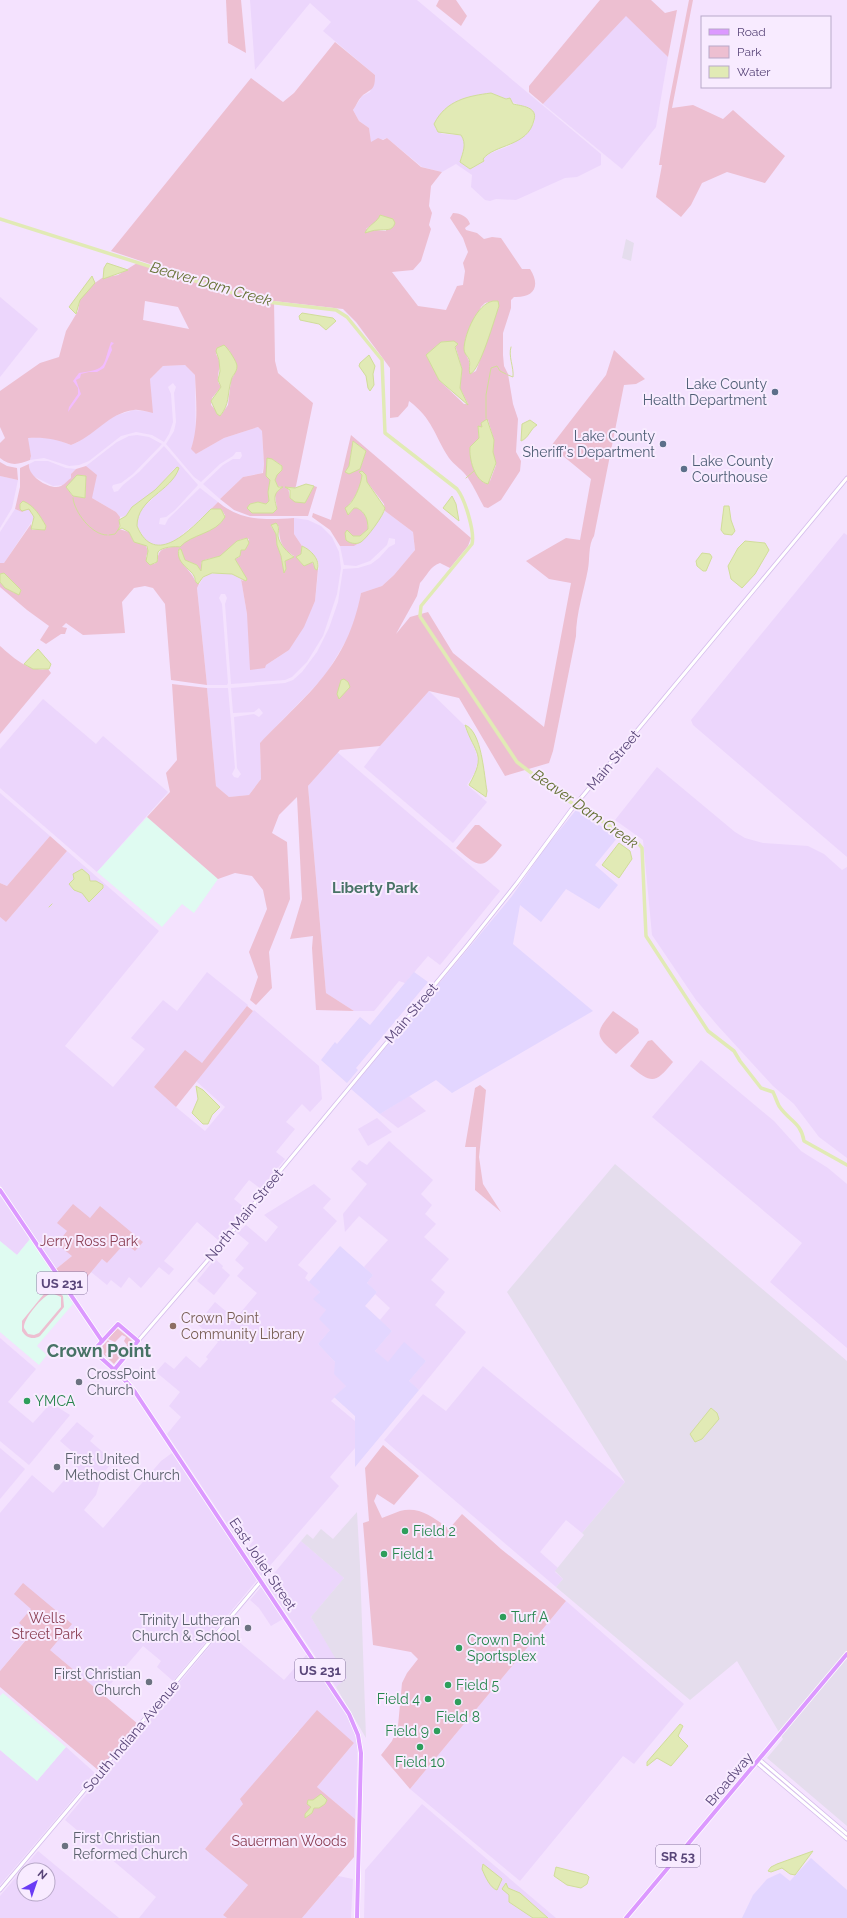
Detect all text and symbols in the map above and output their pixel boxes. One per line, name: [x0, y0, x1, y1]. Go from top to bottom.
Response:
legend: [701, 16, 831, 88]
text: Road: [737, 25, 766, 39]
text: Park: [737, 45, 762, 59]
text: Water: [737, 65, 771, 79]
water label: Beaver Dam Creek: [148, 258, 274, 310]
place label: Lake County Health Department: [643, 376, 767, 408]
marker: Lake County Health Department: [770, 387, 780, 397]
place label: Lake County Sheriff's Department: [523, 428, 655, 460]
marker: Lake County Sheriff's Department: [658, 439, 668, 449]
place label: Lake County Courthouse: [692, 453, 774, 485]
marker: Lake County Courthouse: [679, 464, 689, 474]
street label: Main Street: [583, 726, 643, 793]
water label: Beaver Dam Creek: [528, 766, 642, 852]
district label: Liberty Park: [332, 879, 419, 897]
street label: Main Street: [381, 979, 441, 1046]
street label: North Main Street: [202, 1166, 286, 1264]
park label: Jerry Ross Park: [40, 1233, 139, 1249]
road number: US 231: [37, 1272, 87, 1294]
place label: Crown Point Community Library: [181, 1310, 305, 1342]
marker: Crown Point Community Library: [168, 1321, 178, 1331]
district label: Crown Point: [47, 1340, 151, 1361]
place label: CrossPoint Church: [87, 1366, 156, 1398]
marker: CrossPoint Church: [74, 1377, 84, 1387]
place label: YMCA: [35, 1393, 76, 1409]
marker: YMCA: [22, 1396, 32, 1406]
place label: First United Methodist Church: [65, 1451, 180, 1483]
marker: First United Methodist Church: [52, 1462, 62, 1472]
street label: East Joliet Street: [226, 1515, 300, 1613]
place label: Field 2: [413, 1523, 456, 1539]
marker: Field 2: [400, 1526, 410, 1536]
place label: Field 1: [392, 1546, 434, 1562]
marker: Field 1: [379, 1549, 389, 1559]
place label: Turf A: [511, 1609, 549, 1625]
park label: Wells Street Park: [12, 1610, 83, 1642]
place label: Trinity Lutheran Church & School: [132, 1612, 240, 1644]
marker: Turf A: [498, 1612, 508, 1622]
marker: Trinity Lutheran Church & School: [243, 1623, 253, 1633]
place label: Crown Point Sportsplex: [467, 1632, 546, 1664]
marker: Crown Point Sportsplex: [454, 1643, 464, 1653]
road number: US 231: [295, 1659, 345, 1681]
place label: First Christian Church: [54, 1666, 141, 1698]
street label: South Indiana Avenue: [80, 1677, 182, 1795]
marker: First Christian Church: [144, 1677, 154, 1687]
place label: Field 5: [456, 1677, 500, 1693]
marker: Field 5: [443, 1680, 453, 1690]
place label: Field 4: [377, 1691, 420, 1707]
marker: Field 4: [423, 1694, 433, 1704]
marker: Field 8: [453, 1697, 463, 1707]
place label: Field 8: [436, 1709, 480, 1725]
place label: Field 9: [385, 1723, 429, 1739]
marker: Field 9: [432, 1726, 442, 1736]
marker: Field 10: [415, 1742, 425, 1752]
street label: Broadway: [702, 1749, 756, 1809]
place label: Field 10: [395, 1754, 445, 1770]
place label: First Christian Reformed Church: [73, 1830, 188, 1862]
park label: Sauerman Woods: [231, 1833, 347, 1849]
marker: First Christian Reformed Church: [60, 1841, 70, 1851]
road number: SR 53: [656, 1845, 700, 1867]
north arrow: [16, 1862, 56, 1902]
text: N: [35, 1867, 50, 1882]

